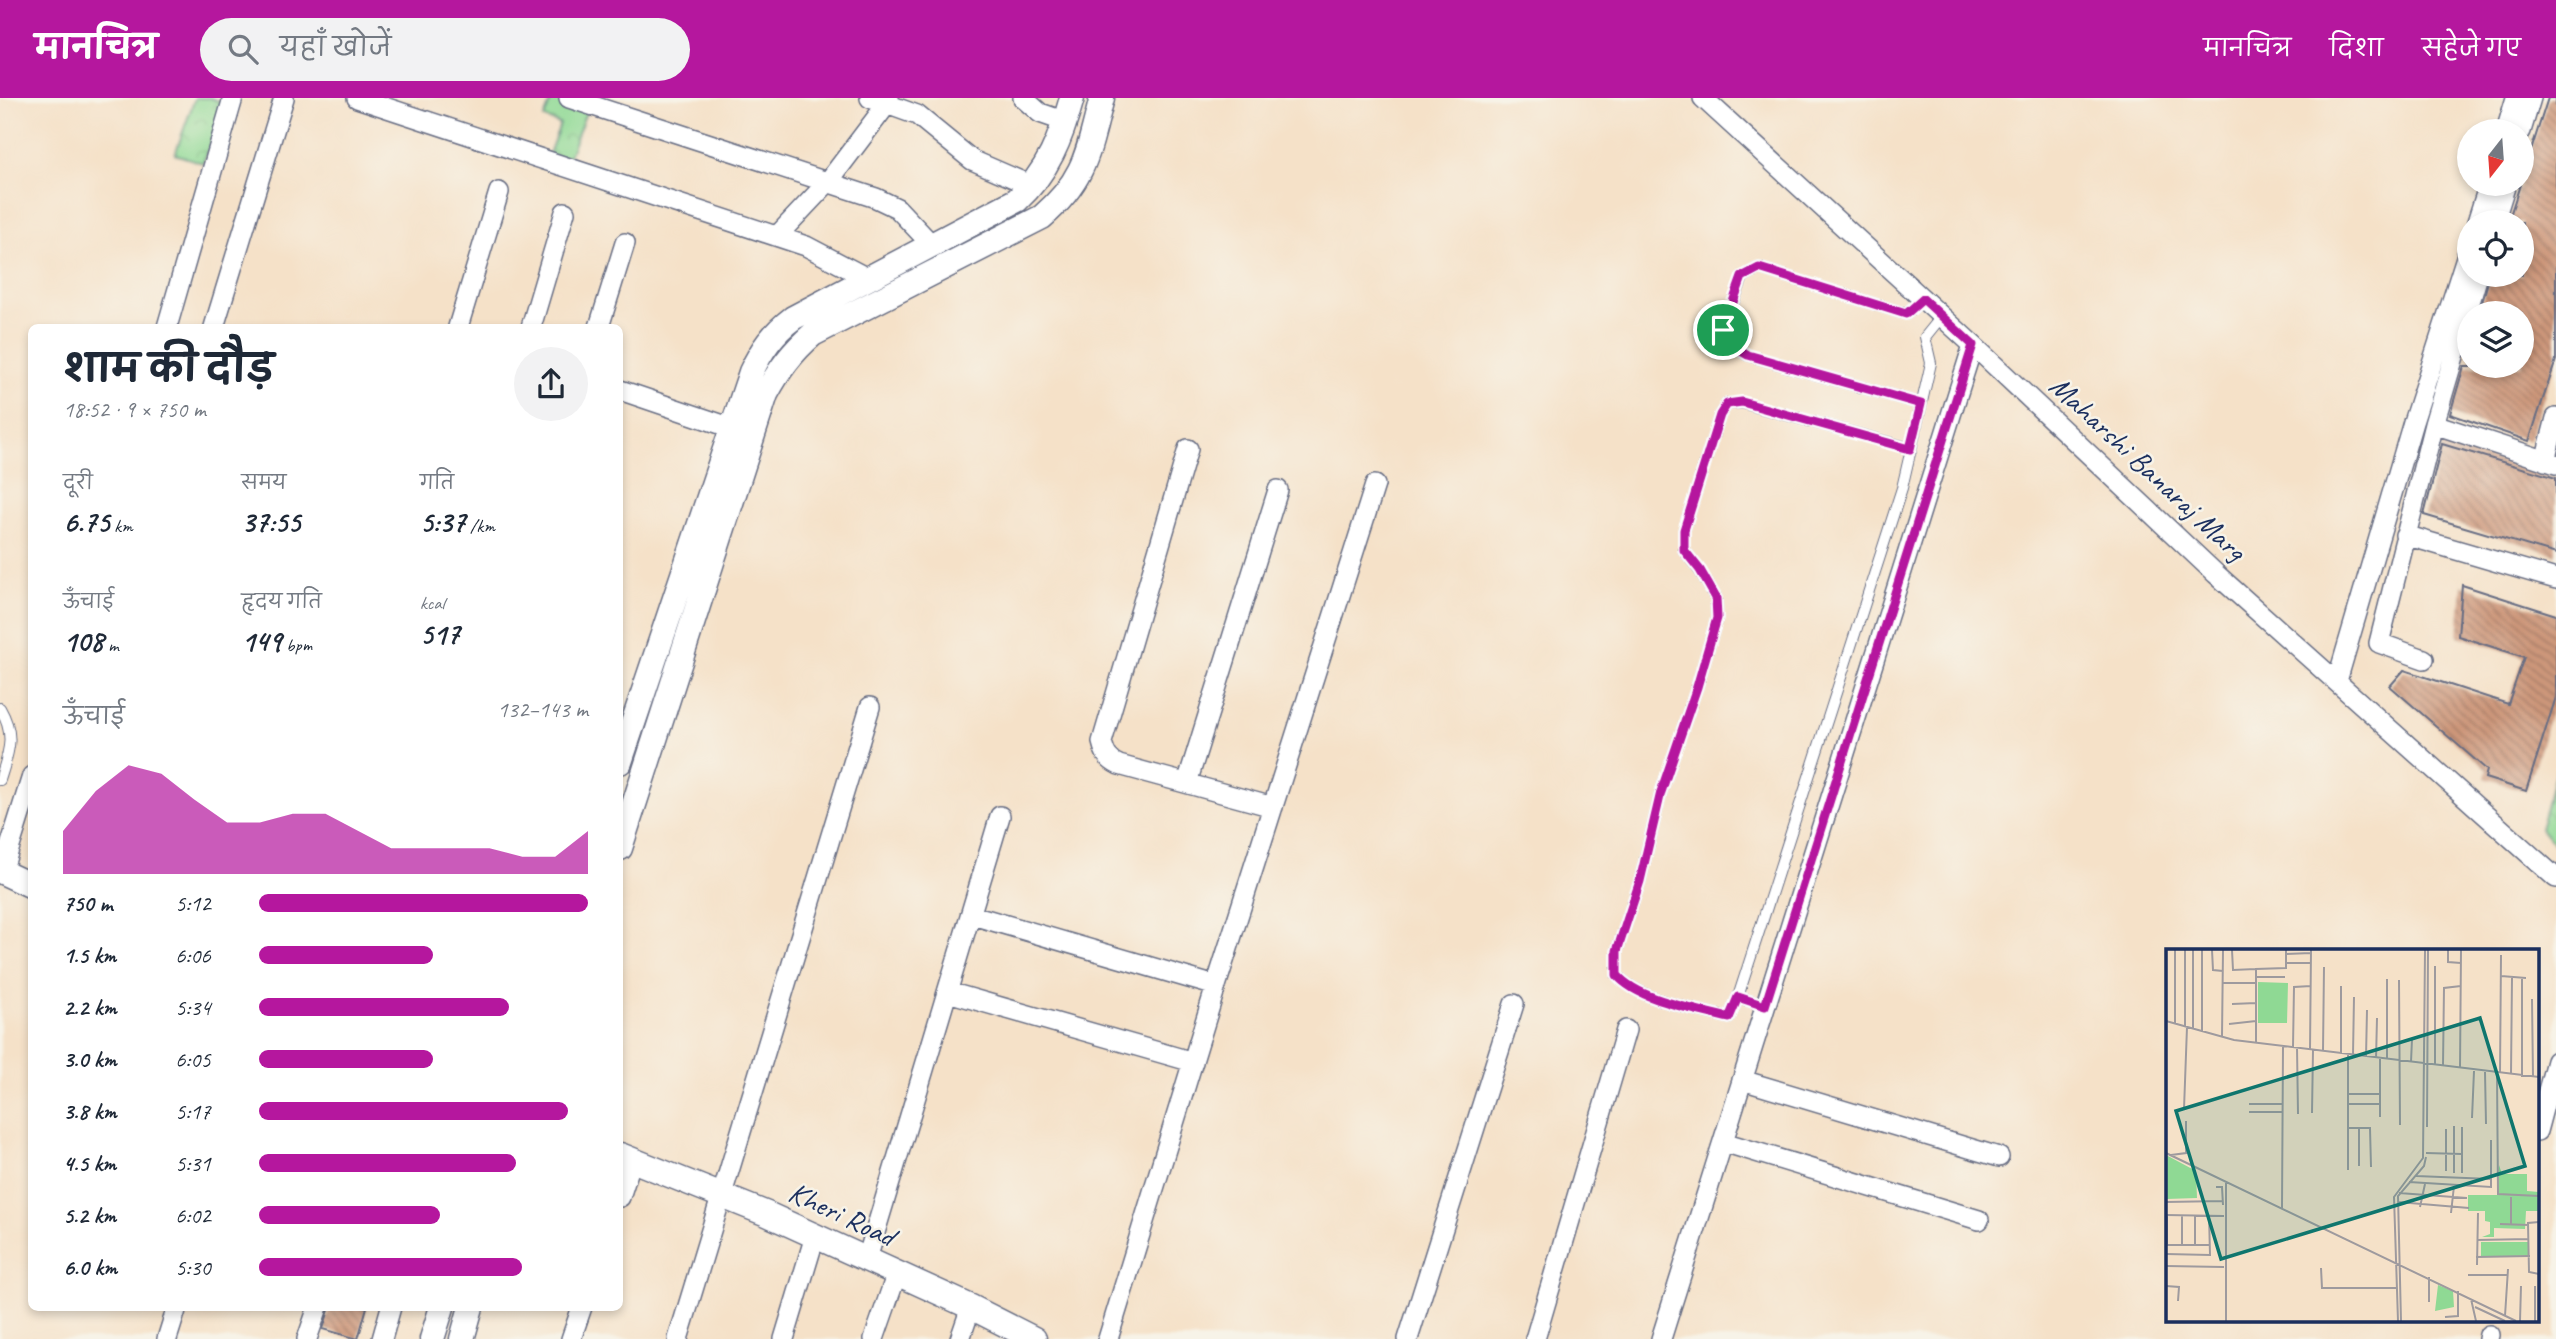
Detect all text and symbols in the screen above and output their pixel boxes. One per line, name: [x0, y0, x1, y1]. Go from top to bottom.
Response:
search box: [200, 18, 690, 81]
text: मानचित्र: [35, 26, 158, 68]
icon: search: [224, 30, 262, 68]
text: यहाँ खोजें: [280, 31, 391, 64]
text: मानचित्र: [2203, 33, 2291, 63]
text: दिशा: [2329, 33, 2384, 63]
text: सहेजे गए: [2422, 33, 2521, 63]
north arrow: [2457, 119, 2534, 196]
map controls: [2457, 119, 2534, 378]
button: locate: [2457, 210, 2534, 287]
pin: [1693, 300, 1753, 360]
button: layers: [2457, 301, 2534, 378]
icon: arrive: [1704, 311, 1742, 349]
text: शाम की दौड़: [63, 345, 274, 392]
button: share: [514, 347, 588, 421]
street label: Maharshi Banaraj Marg: [2042, 367, 2256, 571]
text: 18:52 · 9 × 750 m: [63, 395, 206, 424]
text: दूरी: [63, 471, 93, 495]
text: समय: [241, 471, 287, 495]
text: गति: [420, 471, 454, 495]
text: 6.75: [63, 503, 109, 541]
text: 37:55: [241, 503, 300, 541]
text: 5:37: [420, 503, 466, 541]
text: km: [109, 514, 133, 538]
text: /km: [466, 514, 495, 538]
text: ऊँचाई: [63, 590, 114, 614]
text: हृदय गति: [241, 590, 322, 614]
text: kcal: [420, 591, 445, 615]
text: 517: [420, 615, 460, 653]
text: 108: [63, 622, 104, 660]
text: 149: [241, 622, 281, 660]
text: m: [104, 633, 119, 657]
text: bpm: [281, 633, 312, 657]
text: 132–143 m: [497, 695, 588, 724]
text: ऊँचाई: [63, 702, 125, 731]
text: 750 m: [63, 889, 112, 918]
text: 5:12: [175, 889, 211, 918]
text: 1.5 km: [63, 941, 116, 970]
text: 6:06: [175, 941, 211, 970]
inset map: [2166, 949, 2538, 1322]
text: 2.2 km: [63, 993, 117, 1022]
text: 5:34: [175, 993, 211, 1022]
text: 3.0 km: [63, 1045, 117, 1074]
text: 6:05: [175, 1045, 211, 1074]
text: 3.8 km: [63, 1097, 117, 1126]
text: 5:17: [175, 1097, 211, 1126]
text: 4.5 km: [63, 1149, 116, 1178]
text: 5:31: [175, 1149, 211, 1178]
street label: Kheri Road: [783, 1173, 905, 1257]
text: 5.2 km: [63, 1201, 116, 1230]
text: 6:02: [175, 1201, 211, 1230]
text: 6.0 km: [63, 1253, 117, 1282]
text: 5:30: [175, 1253, 211, 1282]

